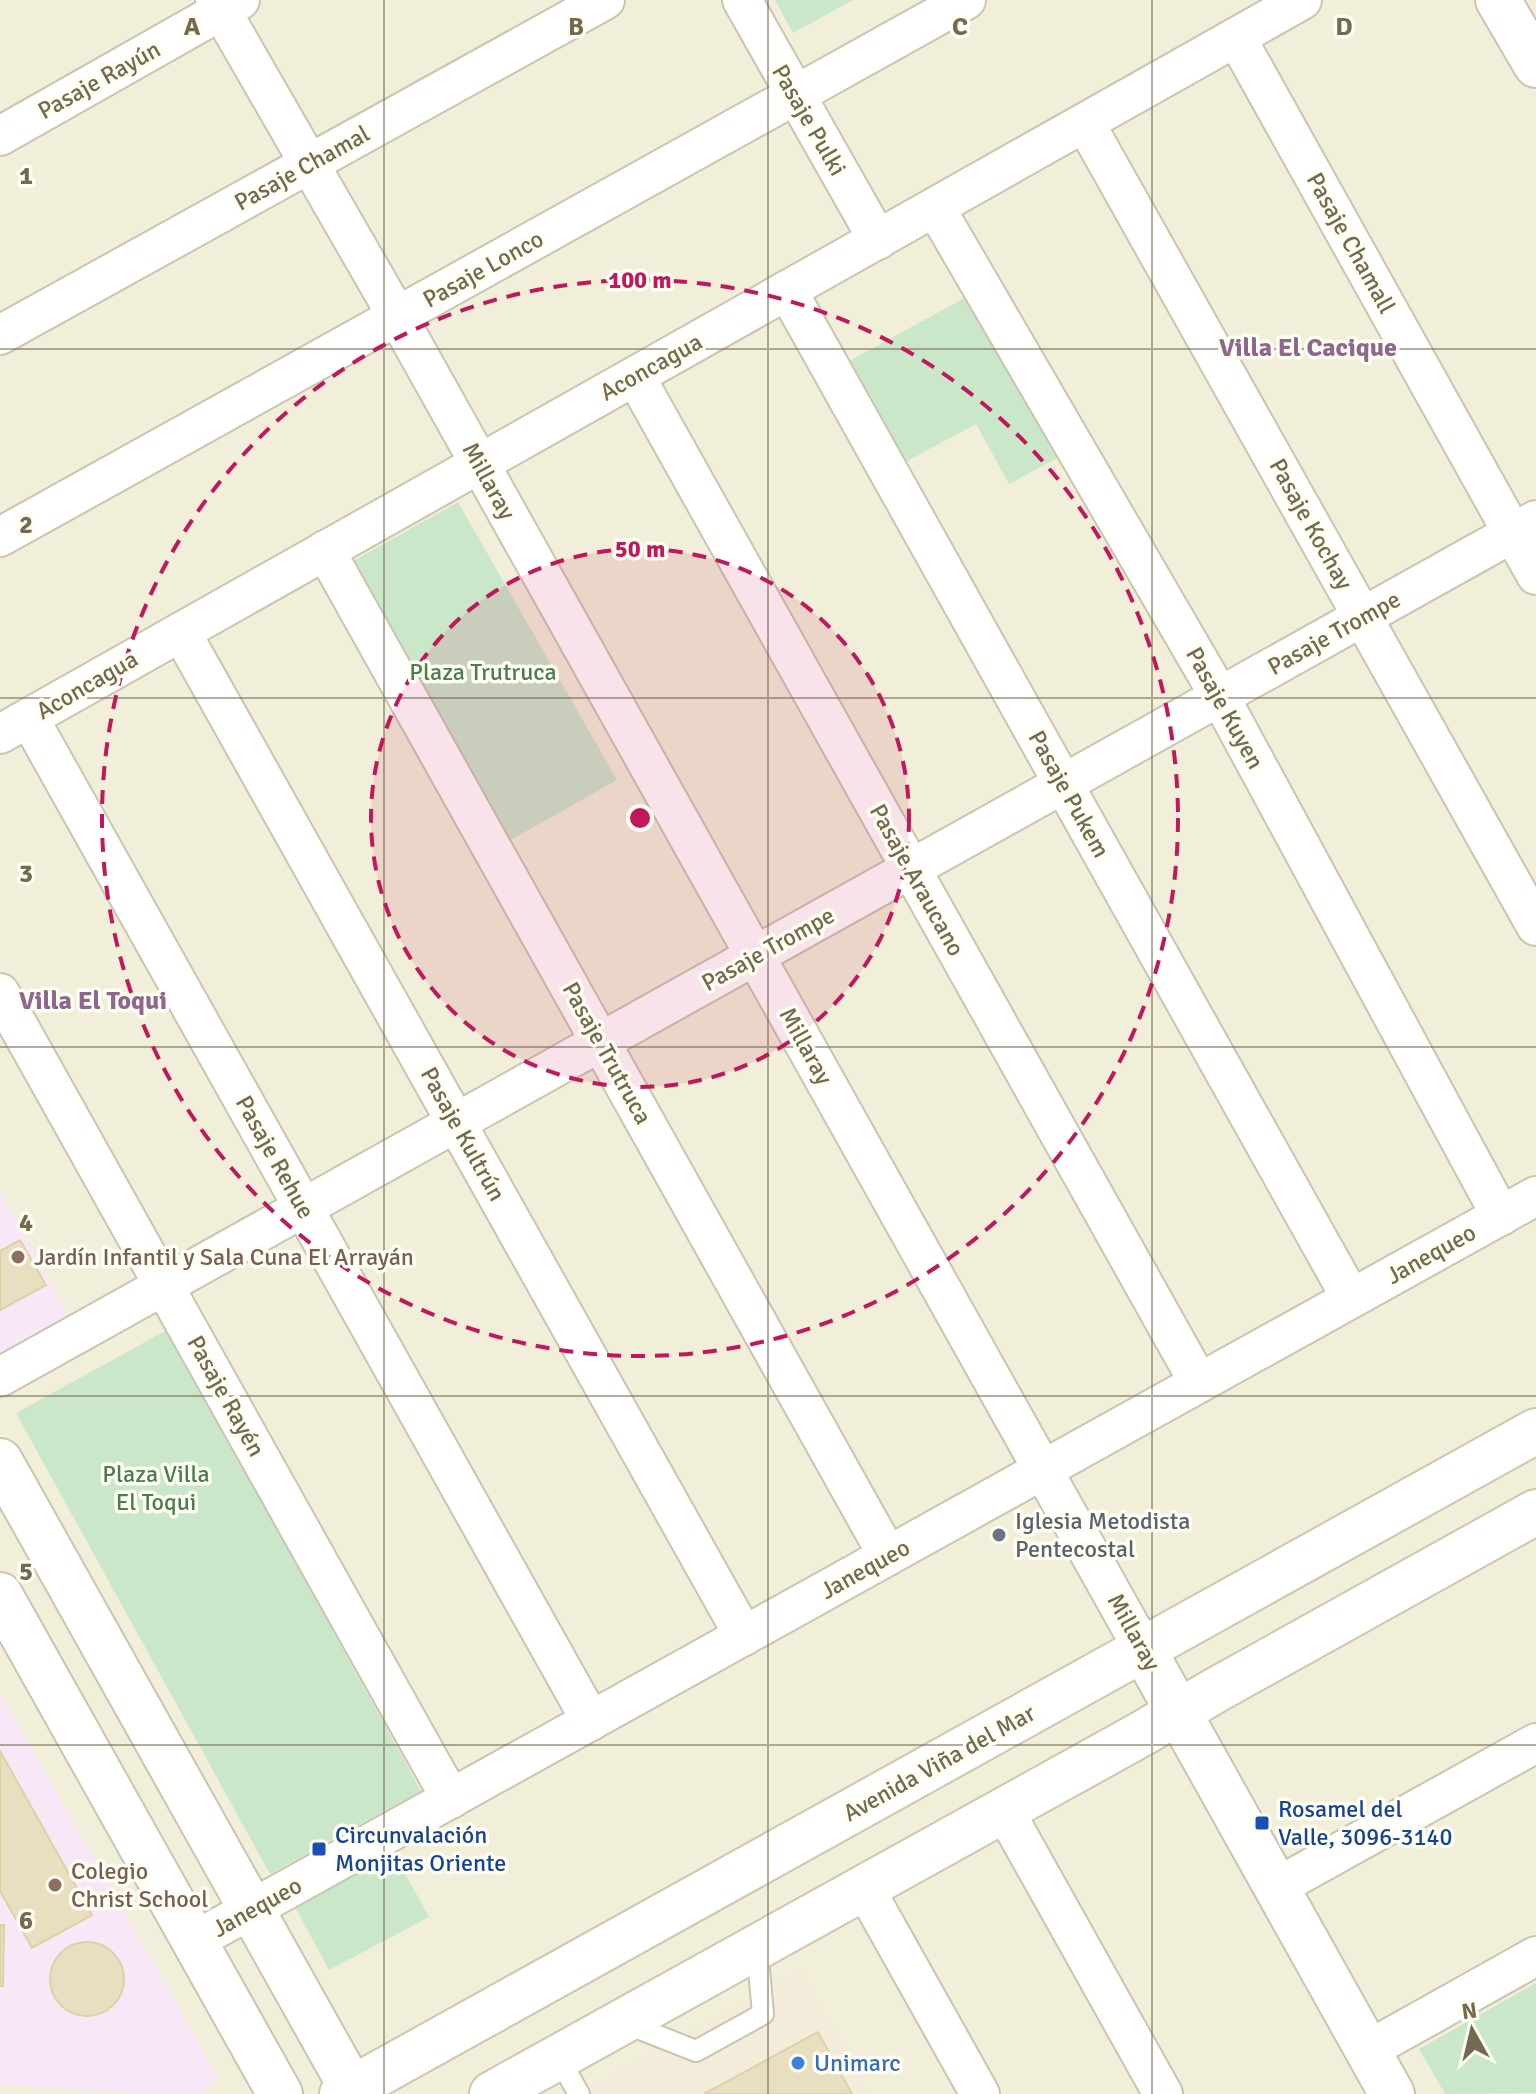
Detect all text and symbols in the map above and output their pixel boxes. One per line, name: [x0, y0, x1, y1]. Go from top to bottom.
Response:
text: A: [184, 11, 201, 43]
text: B: [568, 11, 584, 43]
text: C: [952, 11, 968, 43]
text: D: [1335, 11, 1353, 43]
street label: Pasaje Rayún: [32, 34, 166, 126]
street label: Pasaje Pulki: [765, 59, 853, 181]
street label: Pasaje Chamal: [229, 119, 375, 217]
text: 1: [19, 160, 33, 192]
street label: Pasaje Chamall: [1300, 167, 1402, 319]
street label: Pasaje Lonco: [418, 224, 548, 314]
text: 100 m: [608, 265, 672, 295]
street label: Aconcagua: [594, 327, 708, 407]
district label: Villa El Cacique: [1219, 332, 1397, 364]
street label: Millaray: [456, 437, 522, 525]
street label: Pasaje Kochay: [1263, 453, 1359, 595]
text: 2: [19, 509, 33, 541]
text: 50 m: [615, 534, 665, 564]
street label: Pasaje Trompe: [1262, 584, 1406, 682]
street label: Pasaje Kuyen: [1179, 642, 1271, 774]
street label: Aconcagua: [31, 644, 143, 726]
park label: Plaza Trutruca: [409, 657, 557, 687]
street label: Pasaje Pukem: [1022, 725, 1116, 863]
street label: Pasaje Araucano: [863, 799, 971, 961]
centre of rings: [626, 804, 654, 832]
text: 3: [19, 858, 33, 890]
street label: Pasaje Trompe: [696, 900, 840, 998]
street label: Pasaje Trutruca: [556, 976, 658, 1130]
district label: Villa El Toqui: [19, 985, 167, 1017]
street label: Millaray: [773, 1002, 839, 1090]
street label: Pasaje Kultrún: [414, 1062, 512, 1206]
street label: Pasaje Rehue: [229, 1090, 321, 1224]
text: 4: [19, 1207, 33, 1239]
street label: Janequeo: [1381, 1217, 1481, 1291]
place label: Jardín Infantil y Sala Cuna El Arrayán: [34, 1242, 414, 1272]
marker: Jardín Infantil y Sala Cuna El Arrayán: [9, 1248, 27, 1266]
street label: Pasaje Rayén: [180, 1330, 272, 1462]
park label: Plaza Villa El Toqui: [102, 1459, 210, 1517]
place label: Iglesia Metodista Pentecostal: [1015, 1506, 1190, 1564]
marker: Iglesia Metodista Pentecostal: [990, 1526, 1008, 1544]
street label: Janequeo: [815, 1532, 915, 1606]
text: 5: [19, 1556, 33, 1588]
street label: Millaray: [1101, 1588, 1167, 1676]
street label: Avenida Viña del Mar: [838, 1698, 1040, 1828]
place label: Rosamel del Valle, 3096-3140: [1278, 1794, 1452, 1852]
marker: Rosamel del Valle, 3096-3140: [1253, 1814, 1271, 1832]
place label: Circunvalación Monjitas Oriente: [335, 1820, 506, 1878]
marker: Circunvalación Monjitas Oriente: [310, 1840, 328, 1858]
place label: Colegio Christ School: [71, 1856, 208, 1914]
street label: Janequeo: [207, 1870, 307, 1944]
marker: Colegio Christ School: [46, 1876, 64, 1894]
text: 6: [19, 1905, 33, 1937]
north arrow: [1432, 1990, 1512, 2070]
text: N: [1460, 1996, 1479, 2025]
place label: Unimarc: [814, 2048, 901, 2078]
marker: Unimarc: [789, 2054, 807, 2072]

